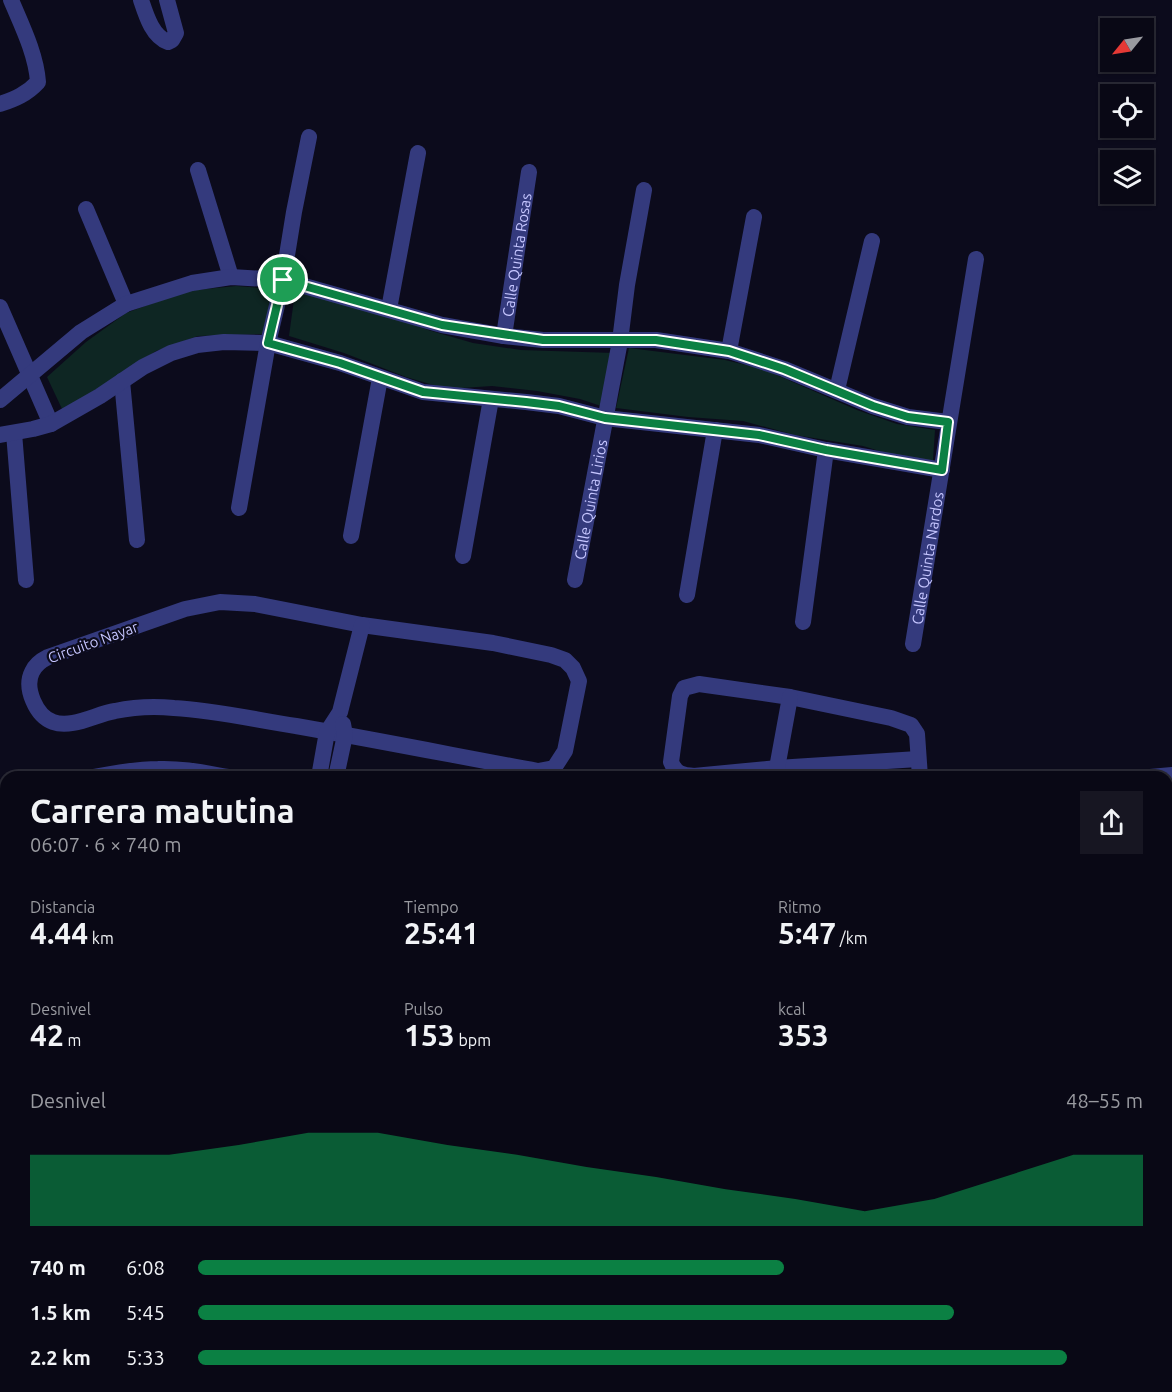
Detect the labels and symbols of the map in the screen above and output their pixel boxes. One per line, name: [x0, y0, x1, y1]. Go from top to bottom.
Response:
north arrow: [1100, 18, 1154, 72]
street label: Calle Quinta Rosas: [499, 192, 534, 318]
pin: [257, 254, 308, 305]
street label: Calle Quinta Lirios: [571, 438, 610, 561]
street label: Calle Quinta Nardos: [908, 491, 946, 626]
street label: Circuito Nayar: [46, 618, 141, 666]

